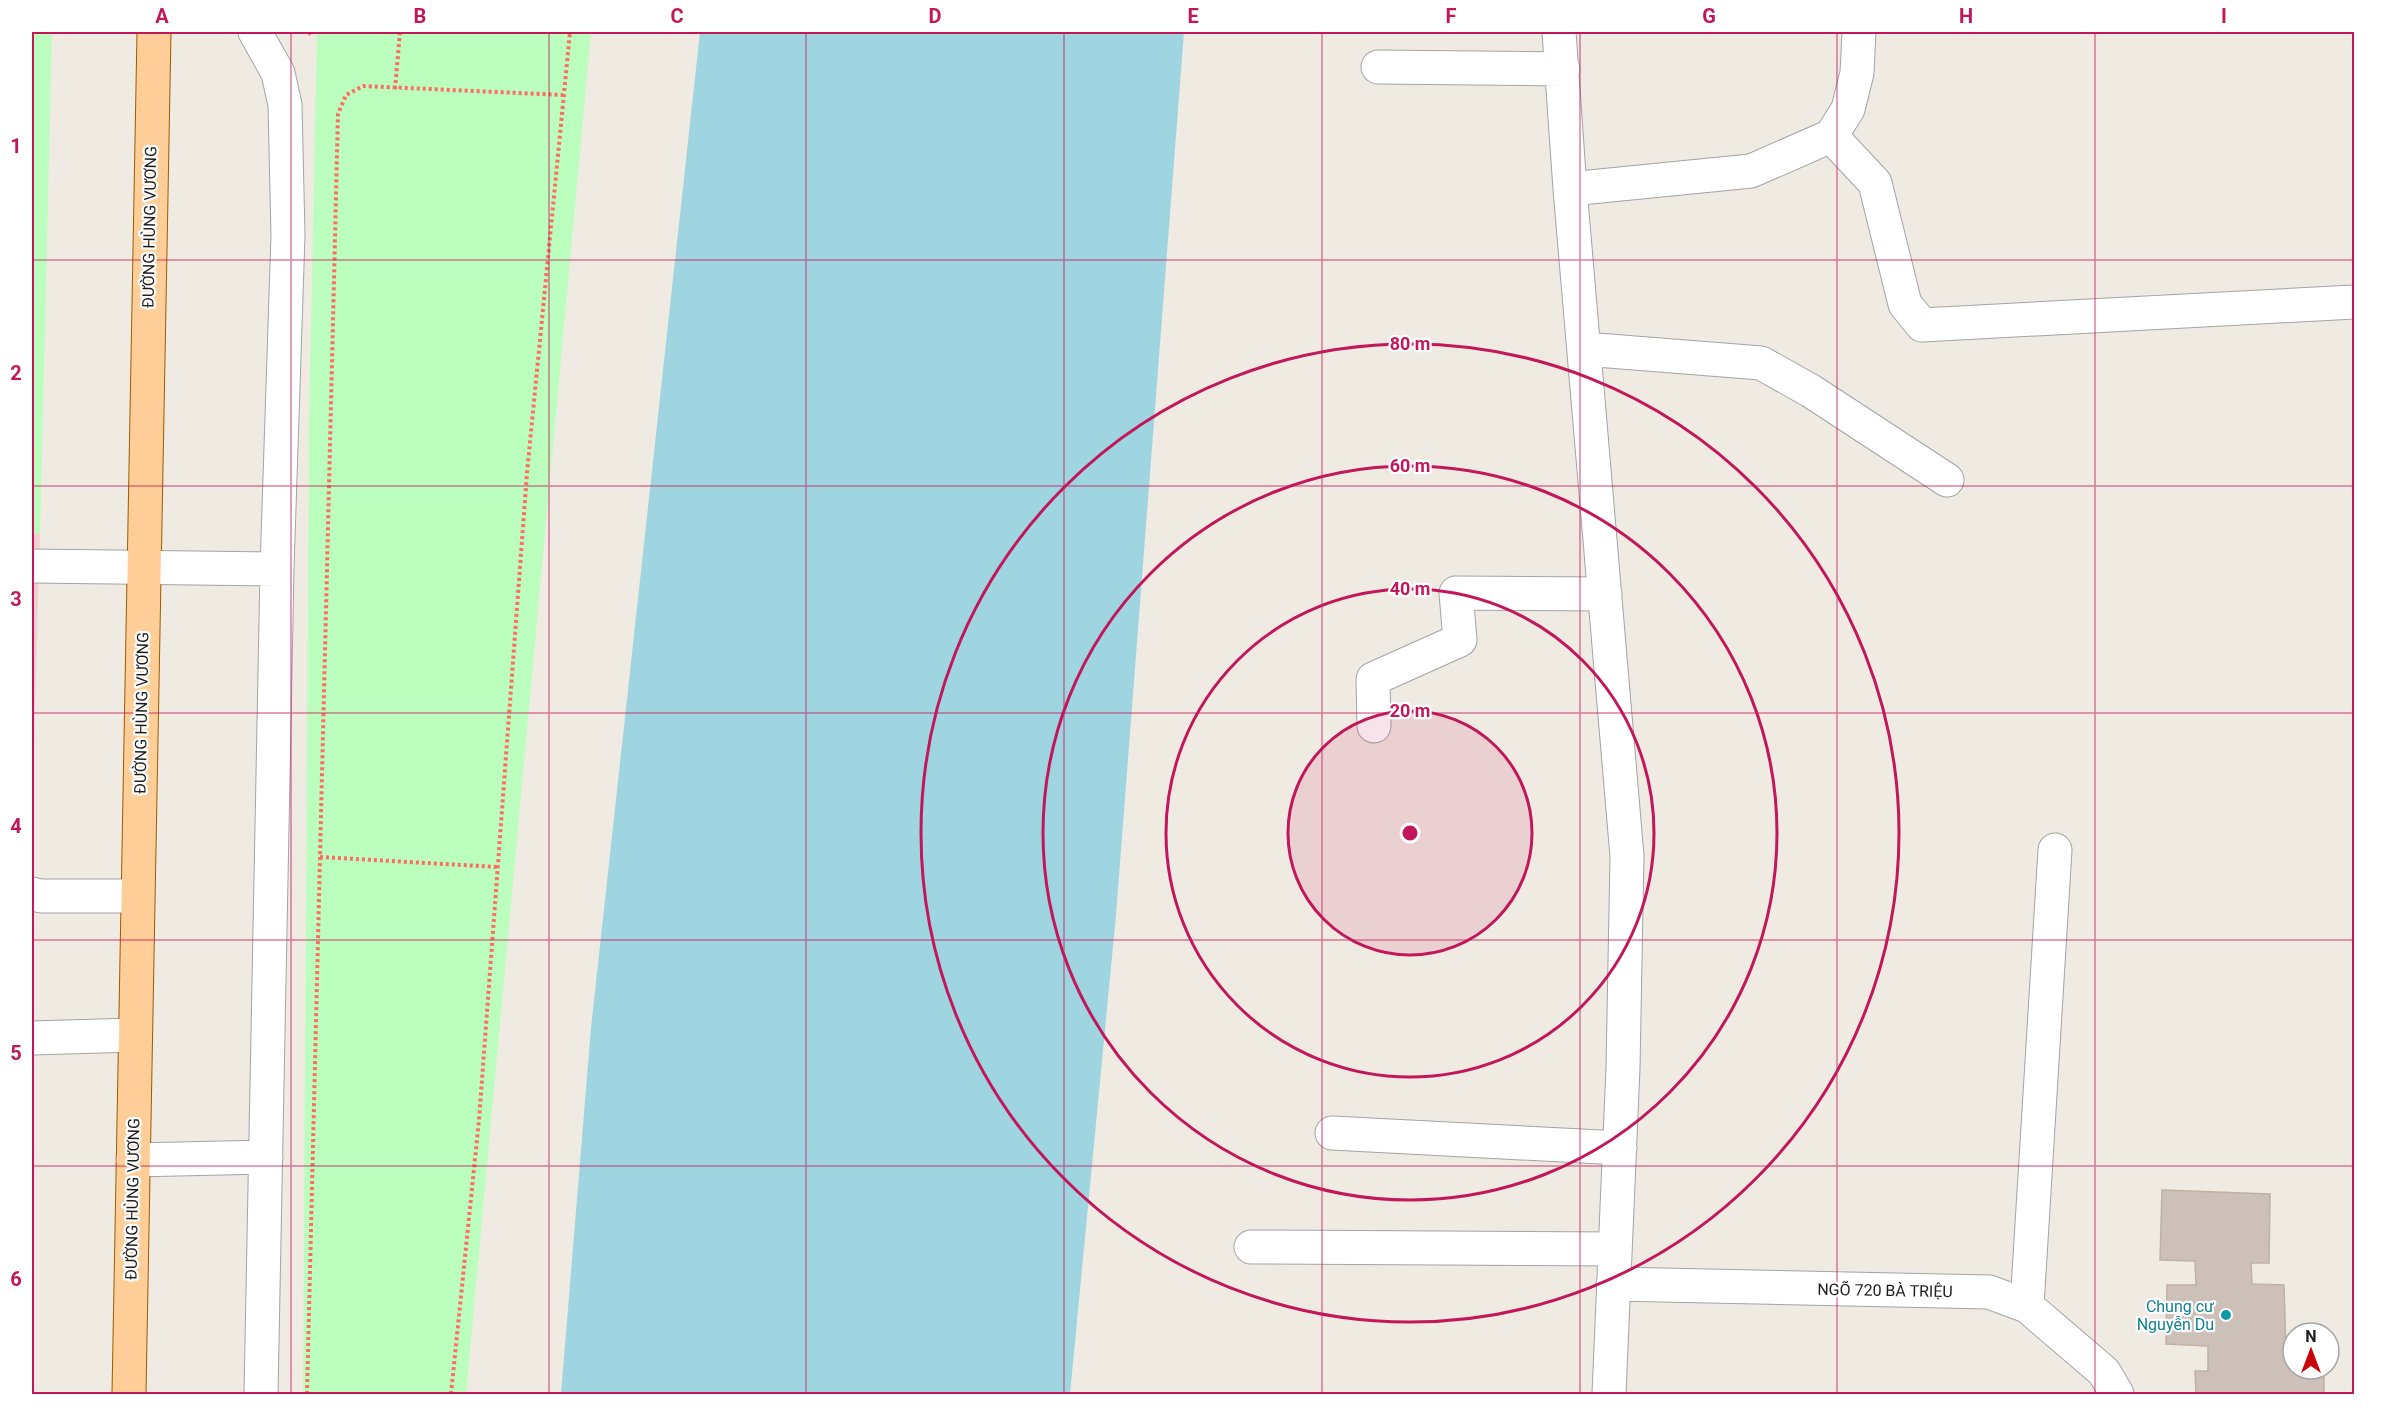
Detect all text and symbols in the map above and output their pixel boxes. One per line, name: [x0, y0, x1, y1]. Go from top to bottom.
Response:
text: A: [155, 4, 169, 28]
text: B: [414, 4, 426, 28]
text: C: [670, 4, 684, 28]
text: D: [929, 4, 942, 28]
text: E: [1187, 4, 1199, 28]
text: F: [1446, 4, 1457, 28]
text: G: [1702, 4, 1716, 28]
text: H: [1959, 4, 1973, 28]
text: I: [2221, 4, 2227, 28]
text: 1: [10, 134, 22, 158]
street label: ĐƯỜNG HÙNG VƯƠNG: [139, 146, 160, 308]
text: 80 m: [1390, 333, 1430, 354]
text: 2: [10, 361, 22, 385]
text: 60 m: [1390, 455, 1430, 476]
text: 40 m: [1390, 578, 1430, 599]
text: 3: [10, 587, 22, 611]
street label: ĐƯỜNG HÙNG VƯƠNG: [131, 632, 152, 794]
text: 20 m: [1390, 700, 1430, 721]
text: 4: [10, 814, 22, 838]
centre of rings: [1400, 823, 1420, 843]
text: 5: [10, 1041, 22, 1065]
street label: ĐƯỜNG HÙNG VƯƠNG: [122, 1118, 143, 1280]
text: 6: [10, 1267, 22, 1291]
street label: NGÕ 720 BÀ TRIỆU: [1817, 1279, 1953, 1301]
place label: Chung cư Nguyễn Du: [2137, 1297, 2215, 1334]
marker: Chung cư Nguyễn Du: [2219, 1308, 2233, 1322]
north arrow: [2281, 1321, 2341, 1381]
text: N: [2305, 1327, 2317, 1346]

